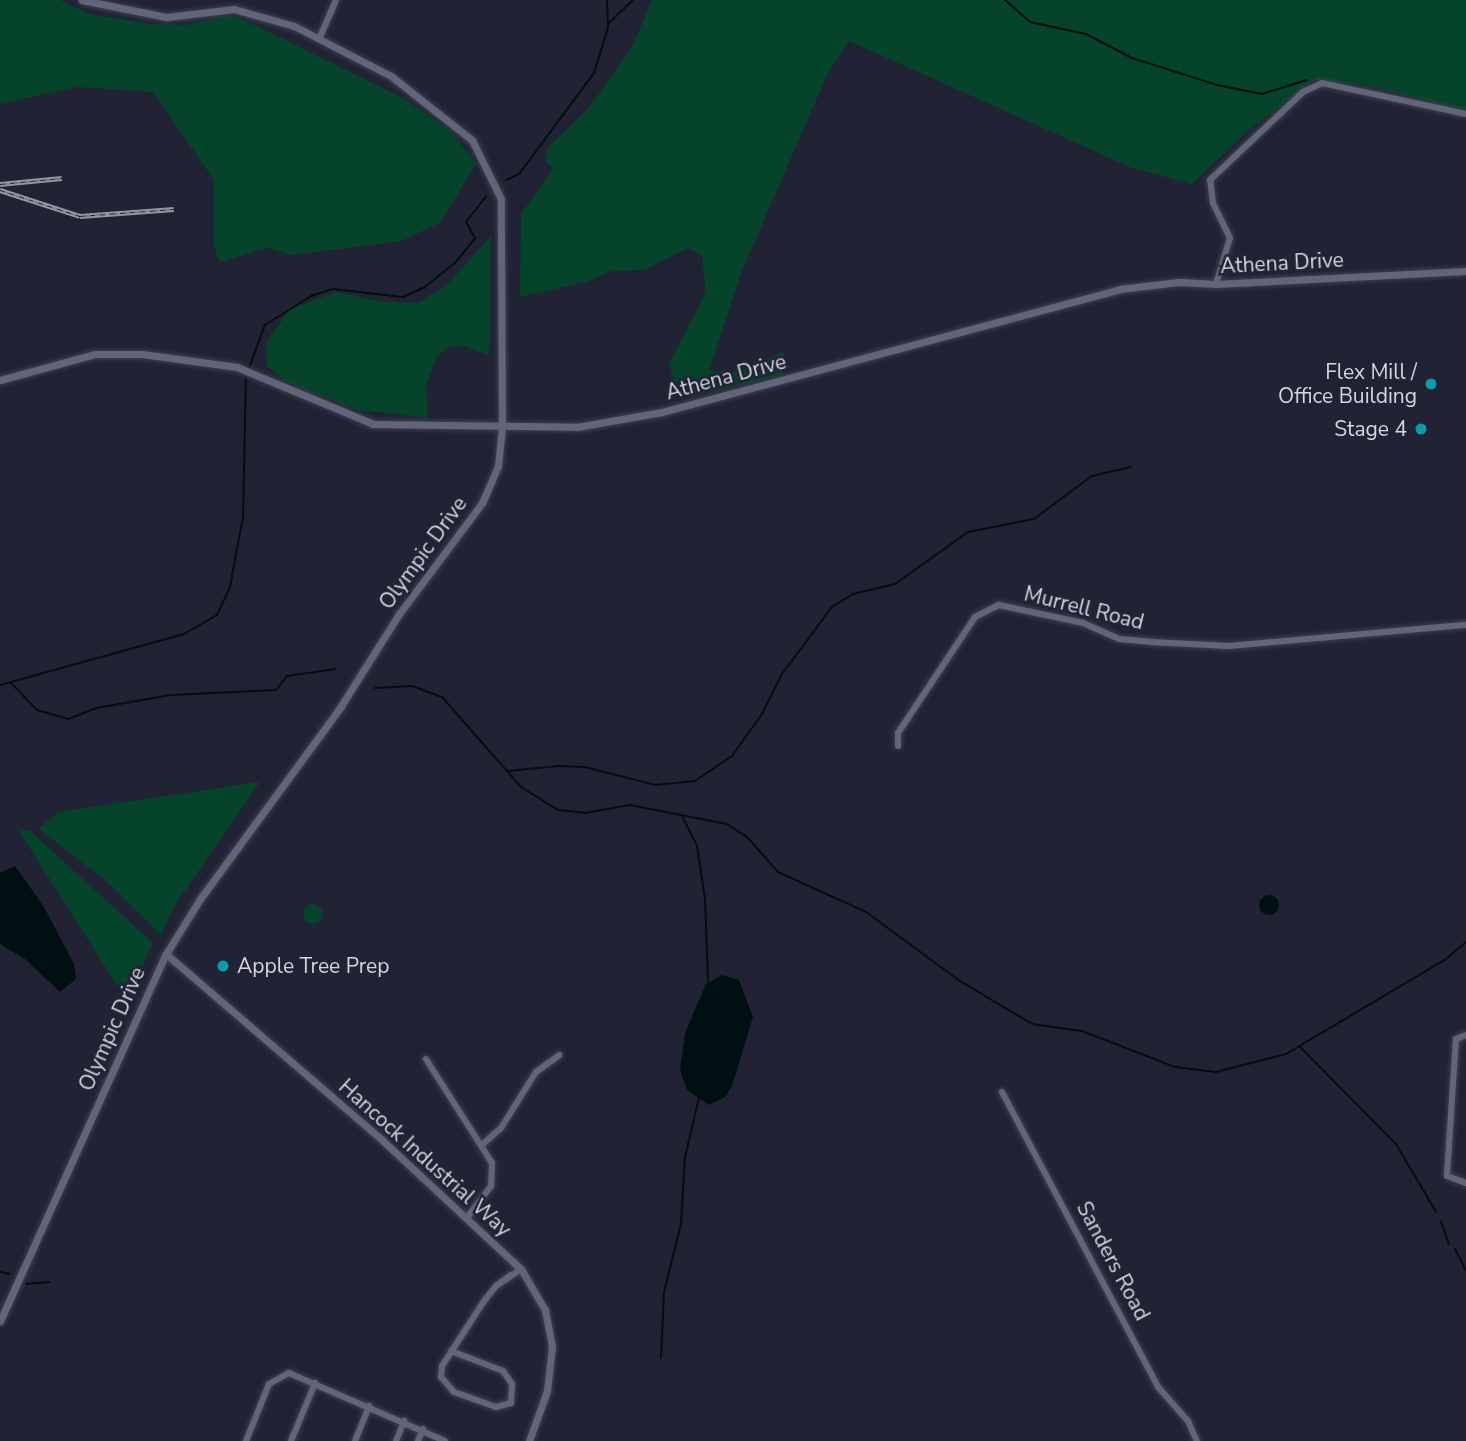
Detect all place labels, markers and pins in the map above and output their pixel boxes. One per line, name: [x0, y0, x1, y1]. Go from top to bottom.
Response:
place label: Flex Mill / Office Building: [1278, 359, 1417, 409]
marker: Flex Mill / Office Building: [1423, 376, 1439, 392]
place label: Stage 4: [1334, 416, 1407, 442]
marker: Stage 4: [1413, 421, 1429, 437]
place label: Apple Tree Prep: [237, 953, 390, 979]
marker: Apple Tree Prep: [215, 958, 231, 974]

